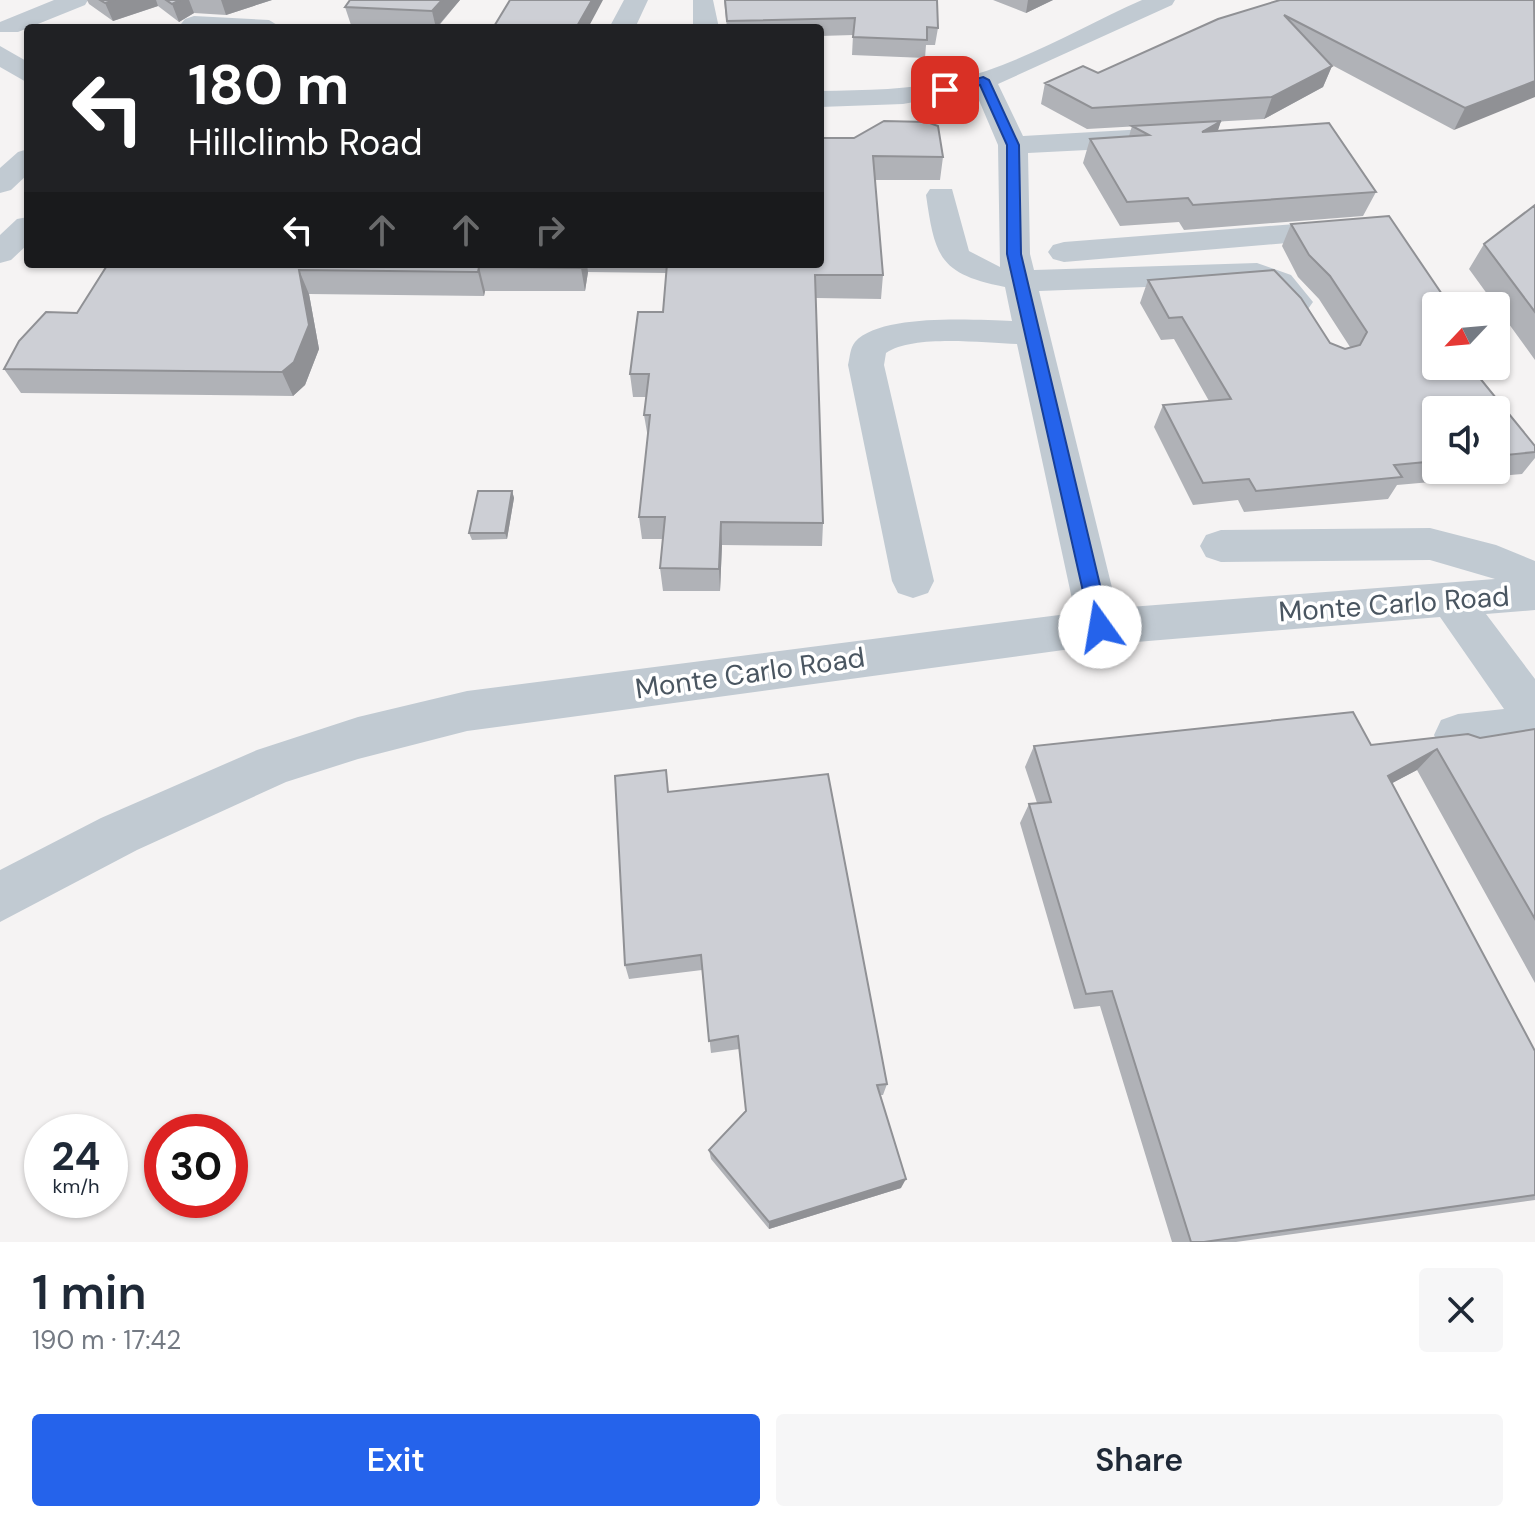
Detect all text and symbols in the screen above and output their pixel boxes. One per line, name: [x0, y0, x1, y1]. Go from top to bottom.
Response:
text: 180 m: [188, 48, 349, 121]
icon: left: [56, 56, 160, 160]
pin: [911, 56, 979, 124]
icon: arrive: [923, 68, 967, 112]
text: Hillclimb Road: [188, 119, 422, 166]
icon: left: [276, 208, 320, 252]
icon: ahead: [360, 208, 404, 252]
icon: ahead: [444, 208, 488, 252]
icon: right: [528, 208, 572, 252]
north arrow: [1422, 292, 1510, 380]
map controls: [1422, 292, 1510, 484]
button: sound: [1422, 396, 1510, 484]
street label: Monte Carlo Road: [1277, 577, 1511, 631]
position arrow: [1058, 585, 1142, 669]
street label: Monte Carlo Road: [633, 639, 867, 707]
speed limit sign: 30: [144, 1114, 248, 1218]
text: 24: [52, 1130, 100, 1182]
text: km/h: [52, 1173, 100, 1199]
text: 1 min: [32, 1261, 147, 1324]
button: close: [1419, 1268, 1503, 1352]
text: 190 m · 17:42: [32, 1323, 181, 1357]
button: Exit: [32, 1414, 760, 1506]
button: Share: [776, 1414, 1503, 1506]

